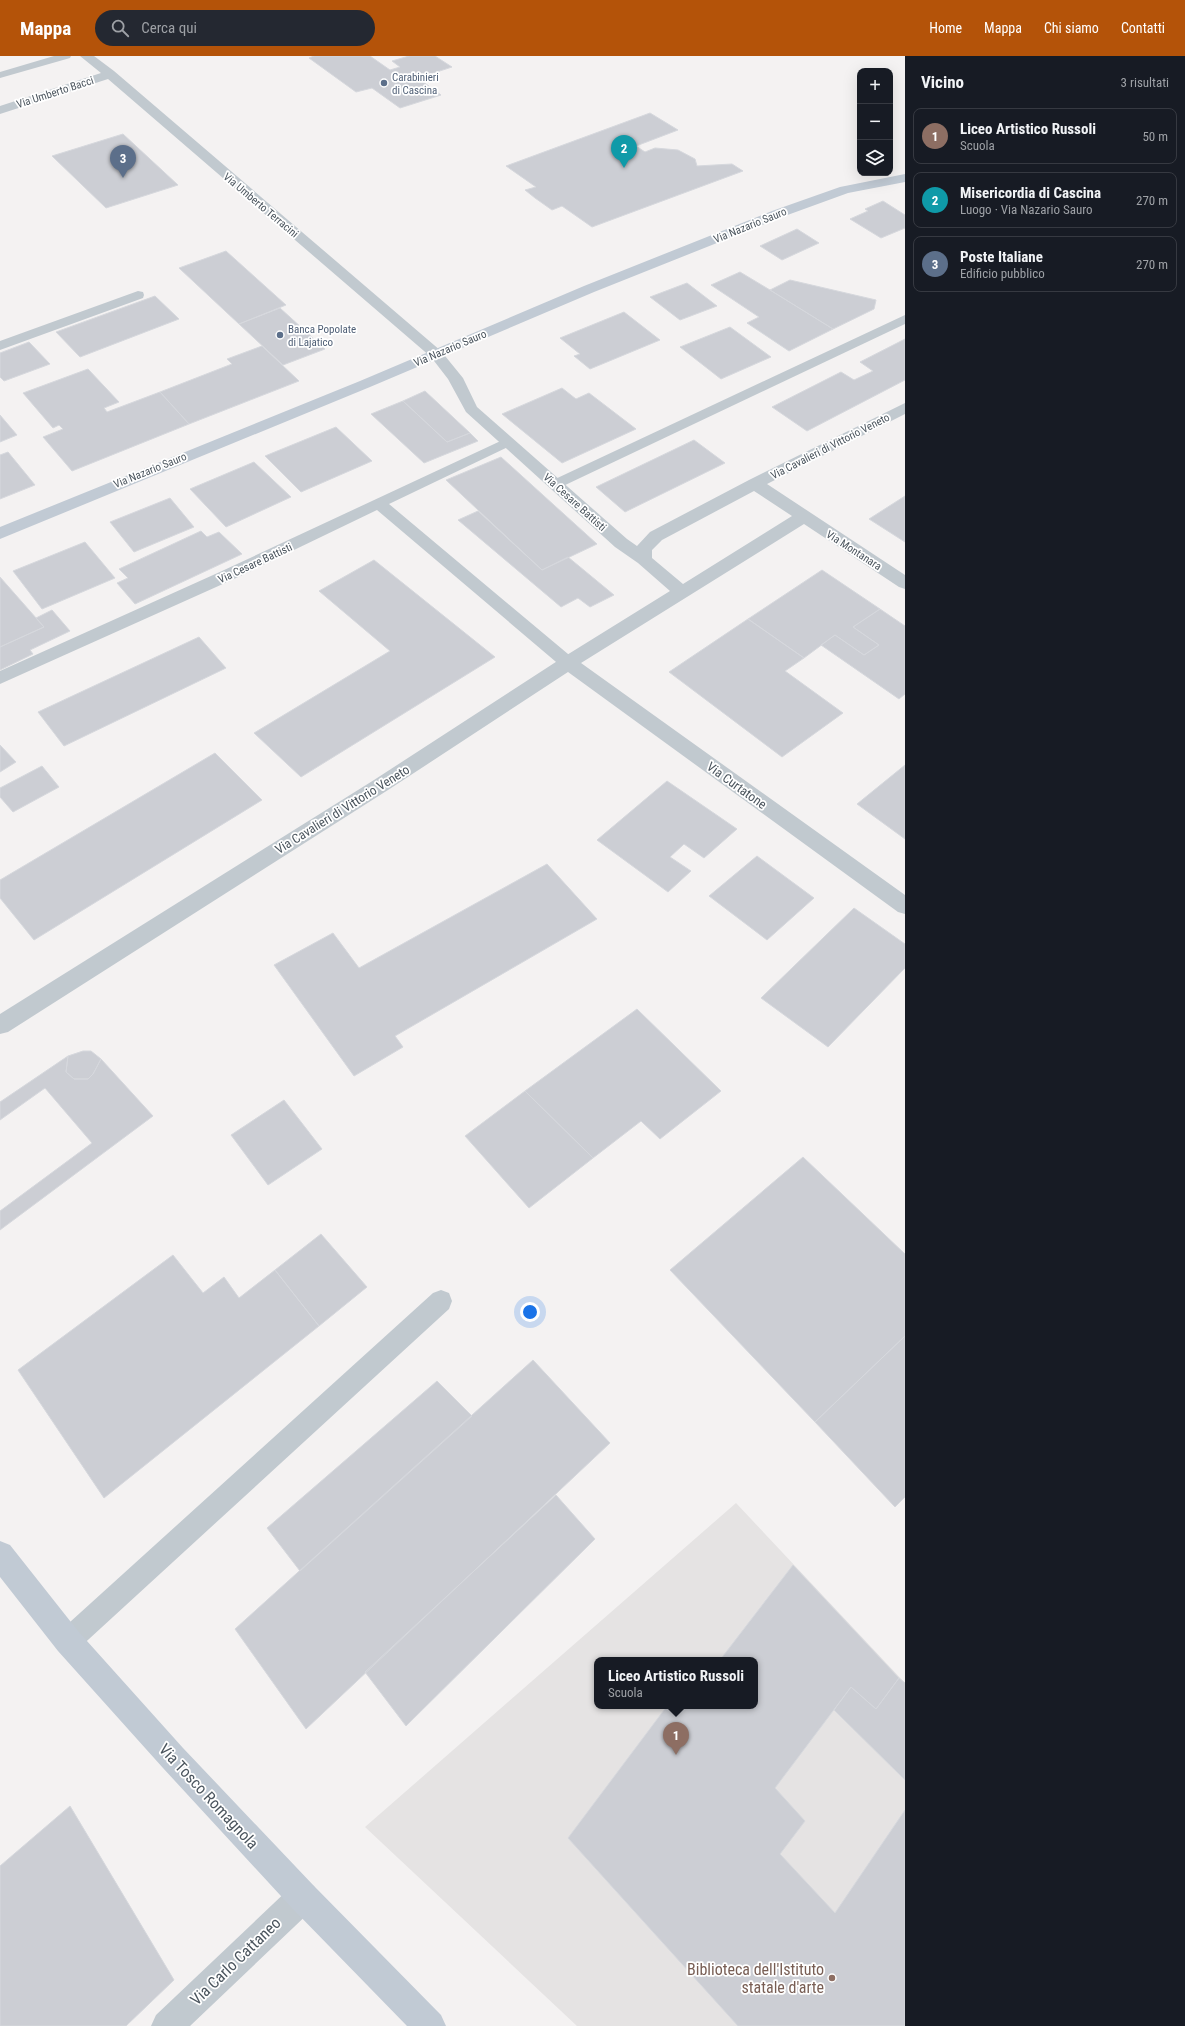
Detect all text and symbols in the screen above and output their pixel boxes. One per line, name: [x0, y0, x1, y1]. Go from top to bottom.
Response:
search box: [95, 10, 375, 46]
text: Mappa: [20, 17, 71, 40]
icon: search: [109, 17, 131, 39]
text: Cerca qui: [141, 19, 197, 37]
text: Home: [929, 20, 962, 36]
text: Mappa: [984, 20, 1022, 36]
text: Chi siamo: [1044, 20, 1099, 36]
text: Contatti: [1121, 20, 1165, 36]
map controls: [857, 68, 893, 176]
button: +: [857, 68, 893, 104]
place label: Carabinieri di Cascina: [392, 71, 439, 97]
text: Vicino: [921, 72, 964, 92]
street label: Via Umberto Bacci: [15, 74, 95, 111]
text: 3 risultati: [1121, 75, 1169, 90]
marker: Carabinieri di Cascina: [379, 78, 389, 88]
button: −: [857, 104, 893, 140]
text: Liceo Artistico Russoli: [960, 120, 1096, 138]
text: 1: [932, 129, 938, 144]
text: 50 m: [1142, 129, 1168, 144]
pin: 2: [611, 135, 637, 168]
text: Scuola: [960, 138, 995, 153]
button: layers: [857, 140, 893, 176]
pin: 3: [110, 145, 136, 178]
street label: Via Umberto Terracini: [221, 170, 301, 240]
text: Misericordia di Cascina: [960, 184, 1101, 202]
text: 2: [932, 193, 938, 208]
text: 270 m: [1136, 193, 1168, 208]
text: Luogo · Via Nazario Sauro: [960, 202, 1093, 217]
street label: Via Nazario Sauro: [712, 205, 789, 246]
text: Poste Italiane: [960, 248, 1043, 266]
text: 3: [932, 257, 938, 272]
text: 270 m: [1136, 257, 1168, 272]
text: Edificio pubblico: [960, 266, 1045, 281]
place label: Banca Popolate di Lajatico: [288, 323, 356, 349]
street label: Via Nazario Sauro: [412, 327, 489, 370]
marker: Banca Popolate di Lajatico: [275, 330, 285, 340]
street label: Via Cavalieri di Vittorio Veneto: [769, 411, 892, 482]
street label: Via Nazario Sauro: [112, 450, 189, 491]
street label: Via Cesare Battisti: [541, 471, 609, 534]
street label: Via Montanara: [824, 528, 884, 573]
street label: Via Cesare Battisti: [216, 541, 294, 586]
street label: Via Curtatone: [704, 759, 769, 812]
street label: Via Cavalieri di Vittorio Veneto: [272, 762, 412, 857]
your location: [520, 1302, 540, 1322]
popup: [594, 1657, 758, 1709]
text: Liceo Artistico Russoli: [608, 1667, 744, 1685]
text: Scuola: [608, 1685, 643, 1700]
pin: 1: [663, 1722, 689, 1755]
street label: Via Tosco Romagnola: [155, 1740, 262, 1853]
street label: Via Carlo Cattaneo: [186, 1914, 284, 2009]
place label: Biblioteca dell'Istituto statale d'arte: [687, 1960, 824, 1997]
marker: Biblioteca dell'Istituto statale d'arte: [827, 1973, 837, 1983]

